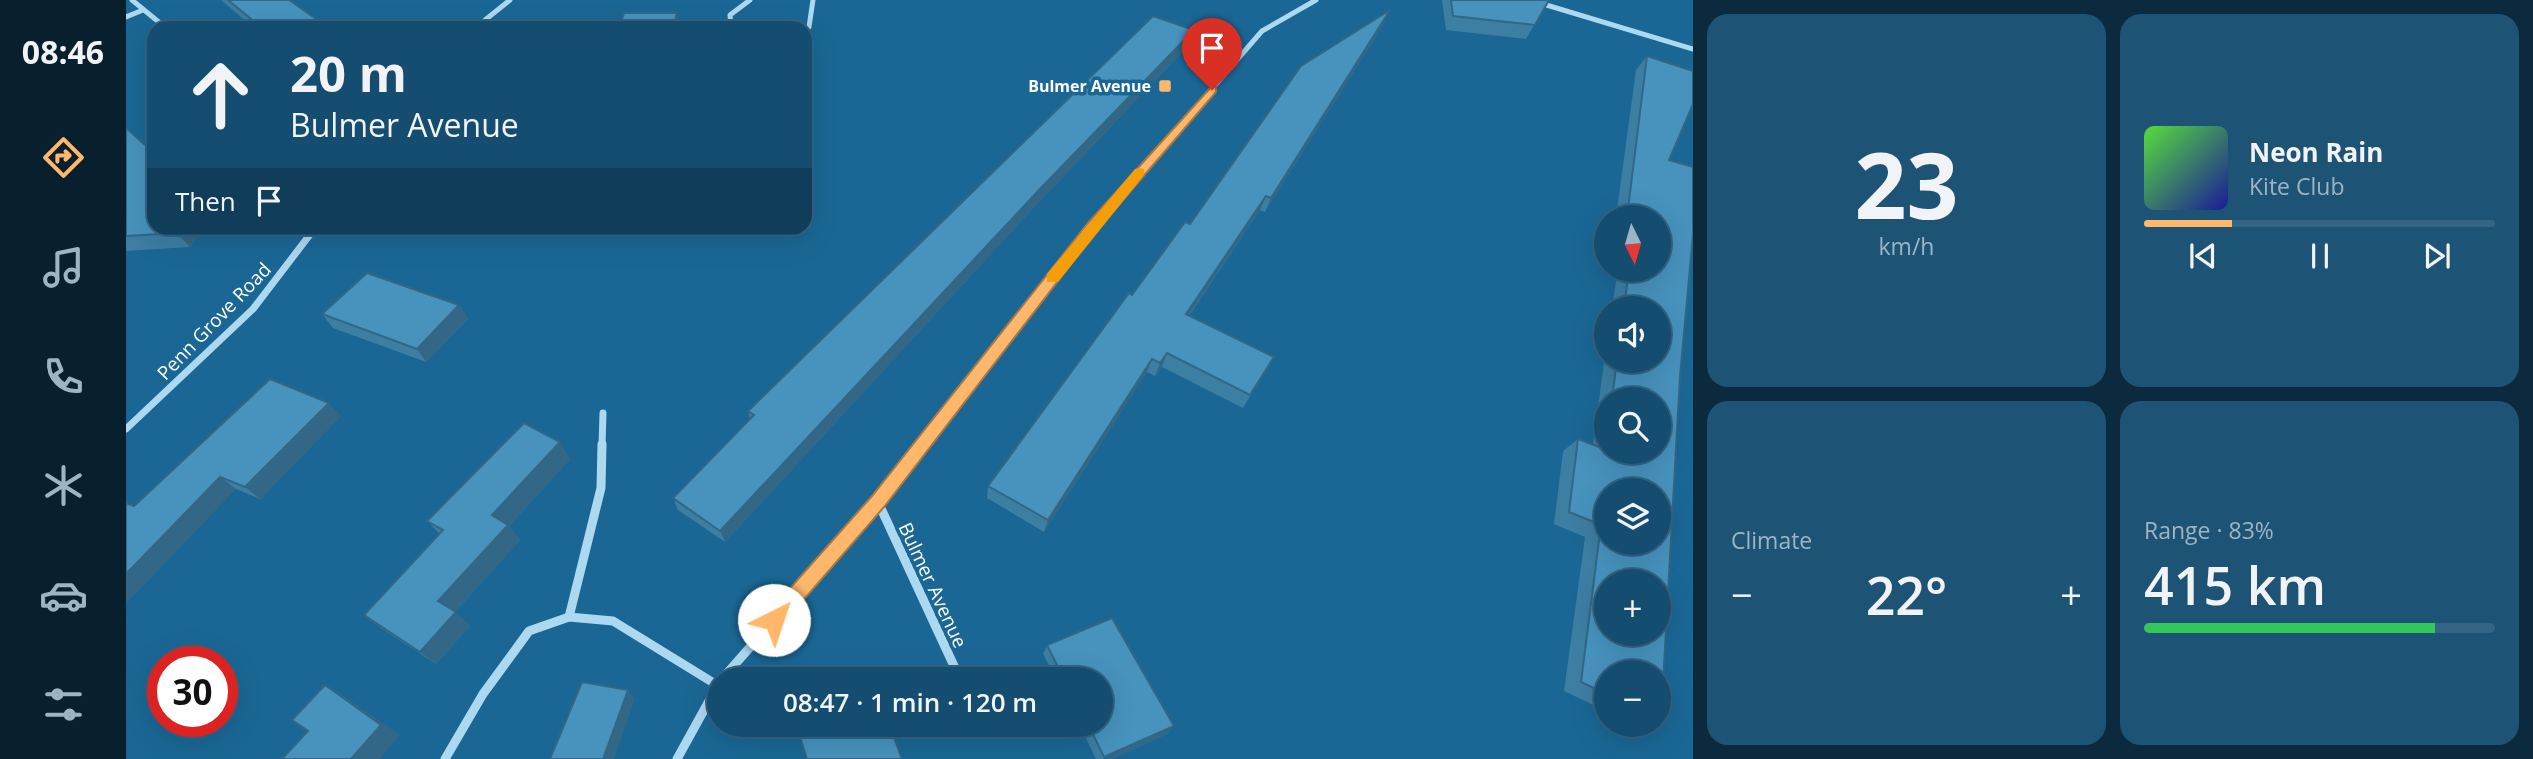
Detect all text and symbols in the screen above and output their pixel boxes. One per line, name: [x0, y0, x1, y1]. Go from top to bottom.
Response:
pin: [1182, 18, 1242, 90]
icon: arrive: [1193, 29, 1231, 67]
text: 08:46: [22, 30, 104, 73]
text: 20 m: [290, 40, 407, 106]
icon: ahead: [175, 49, 266, 140]
place label: Bulmer Avenue: [1028, 75, 1151, 97]
marker: Bulmer Avenue: [1157, 78, 1173, 94]
text: Bulmer Avenue: [290, 103, 519, 146]
text: 23: [1854, 122, 1959, 246]
icon: directions: [39, 133, 88, 182]
text: Neon Rain: [2249, 134, 2383, 170]
text: Kite Club: [2249, 170, 2344, 202]
icon: arrive: [250, 182, 288, 220]
text: Then: [175, 183, 236, 219]
north arrow: [1594, 205, 1671, 282]
map controls: [1594, 205, 1671, 737]
text: km/h: [1879, 230, 1934, 262]
icon: previous: [2184, 237, 2222, 275]
icon: pause: [2301, 237, 2339, 275]
icon: next: [2418, 237, 2456, 275]
icon: music: [39, 243, 88, 292]
street label: Penn Grove Road: [151, 257, 277, 385]
button: sound: [1594, 296, 1671, 373]
icon: phone: [39, 352, 88, 401]
button: search: [1594, 387, 1671, 464]
icon: climate: [39, 461, 88, 510]
button: layers: [1594, 478, 1671, 555]
text: Range · 83%: [2144, 514, 2274, 546]
street label: Bulmer Avenue: [893, 518, 973, 652]
text: Climate: [1731, 524, 1812, 556]
text: 415 km: [2144, 549, 2326, 620]
text: 22°: [1866, 559, 1947, 630]
text: −: [1731, 568, 1753, 620]
text: +: [2060, 568, 2082, 620]
button: +: [1594, 569, 1671, 646]
icon: car: [39, 571, 88, 620]
position arrow: [737, 583, 811, 657]
speed limit sign: 30: [147, 646, 238, 737]
button: −: [1594, 660, 1671, 737]
icon: filters: [39, 680, 88, 729]
text: 08:47 · 1 min · 120 m: [783, 684, 1037, 720]

